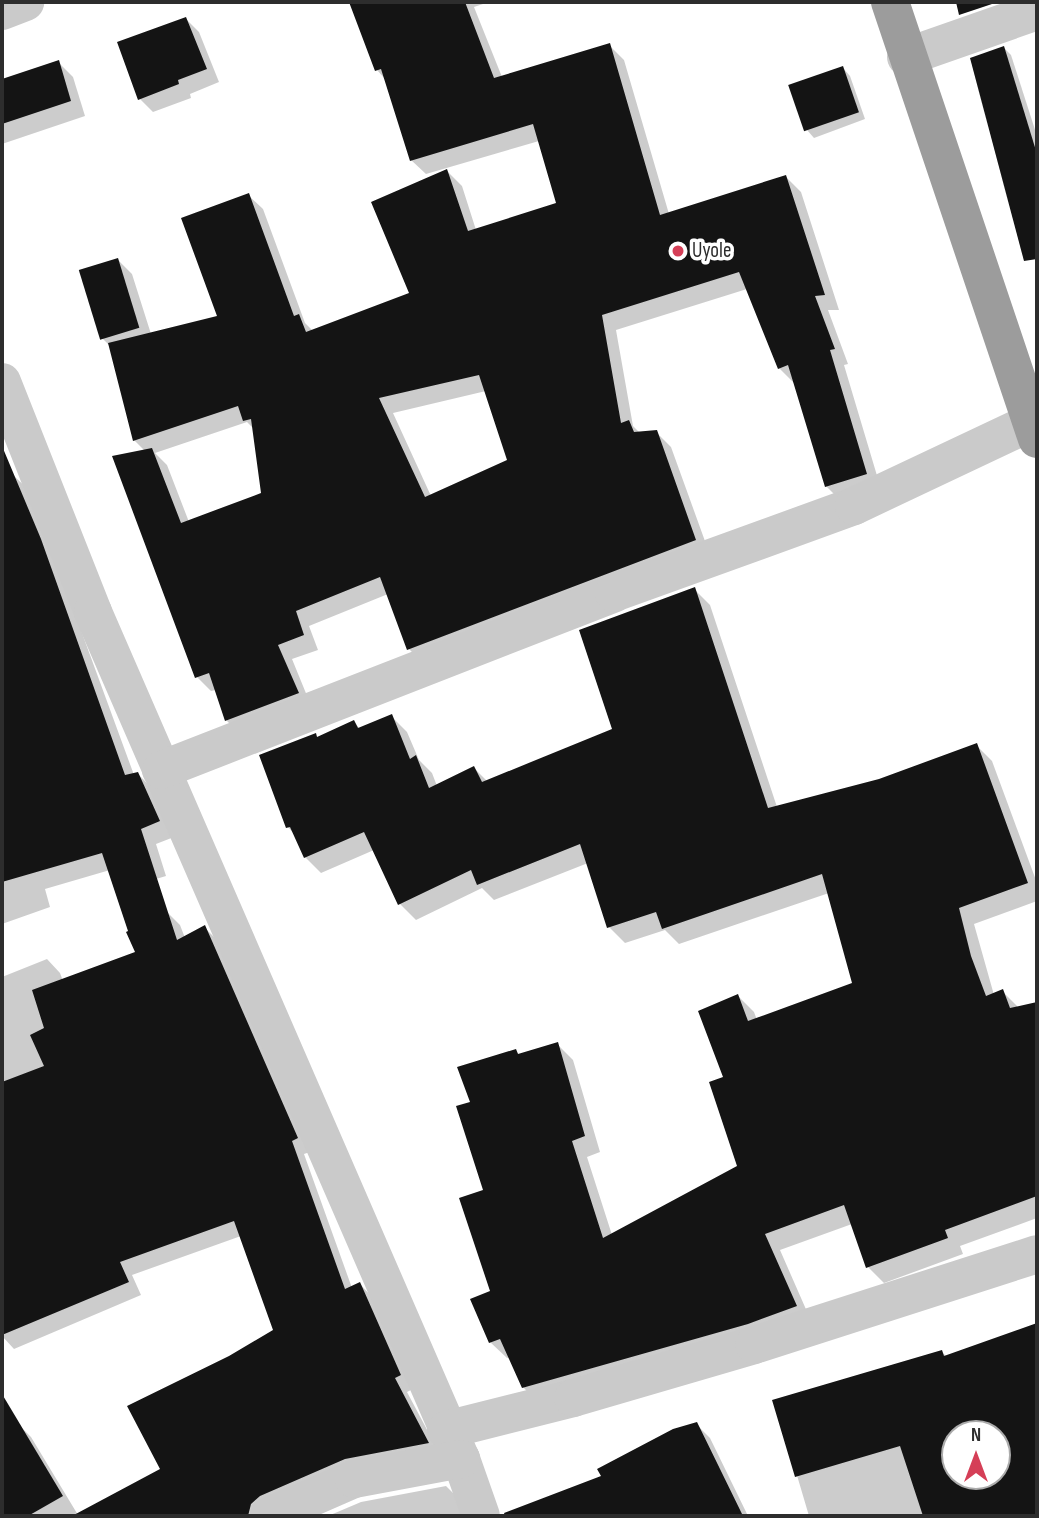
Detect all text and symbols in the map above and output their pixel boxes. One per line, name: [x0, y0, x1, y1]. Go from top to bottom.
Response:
place label: Uyole: [692, 238, 731, 264]
marker: Uyole: [670, 243, 686, 259]
north arrow: [941, 1420, 1011, 1490]
text: N: [971, 1424, 981, 1447]

